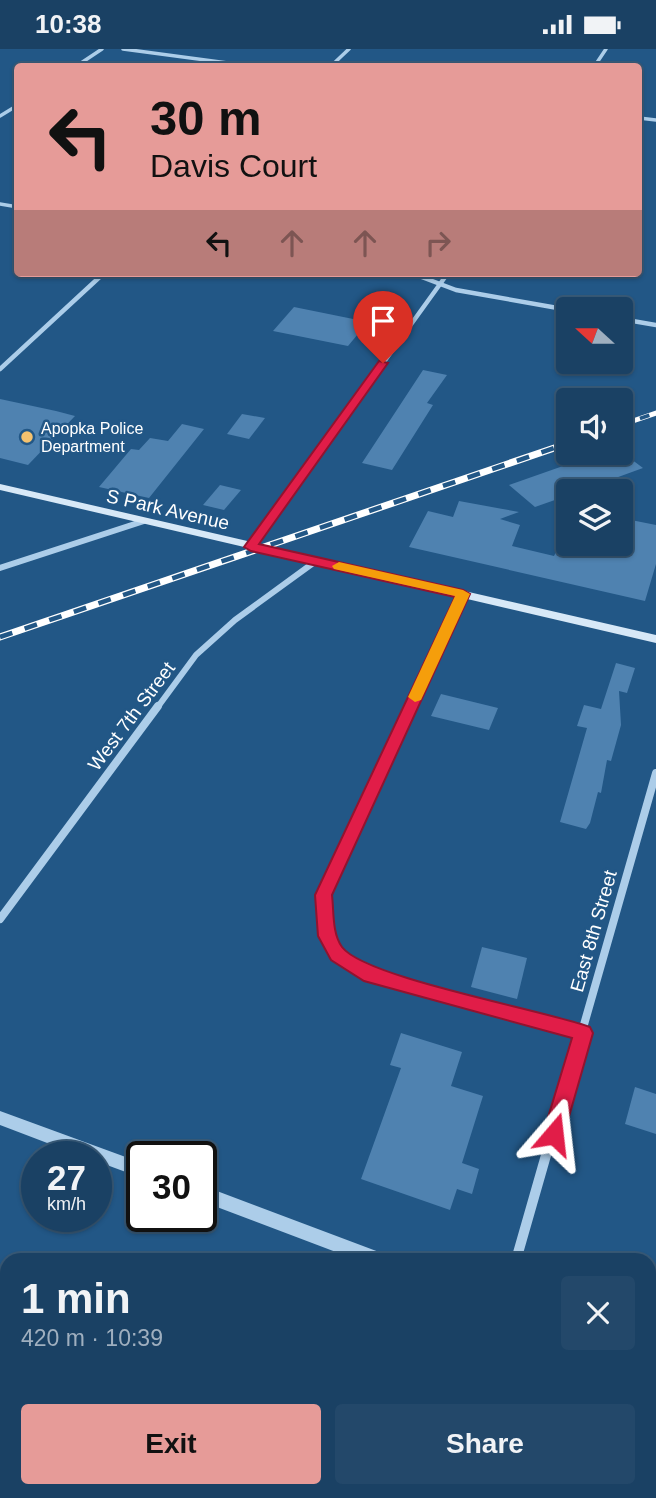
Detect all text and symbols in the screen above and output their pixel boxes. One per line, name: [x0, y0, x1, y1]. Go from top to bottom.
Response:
text: 10:38: [35, 9, 102, 39]
icon: left: [35, 91, 126, 182]
text: 30 m: [150, 91, 262, 145]
text: Davis Court: [150, 148, 317, 184]
icon: left: [200, 224, 238, 262]
icon: ahead: [273, 224, 311, 262]
icon: ahead: [346, 224, 384, 262]
icon: right: [419, 224, 457, 262]
pin: [353, 291, 413, 363]
north arrow: [556, 297, 634, 375]
map controls: [556, 297, 633, 556]
icon: arrive: [364, 302, 402, 340]
button: sound: [556, 388, 633, 465]
place label: Apopka Police Department: [41, 420, 143, 455]
marker: Apopka Police Department: [19, 429, 35, 445]
button: layers: [556, 479, 633, 556]
street label: S Park Avenue: [104, 485, 231, 534]
street label: West 7th Street: [84, 657, 180, 775]
street label: East 8th Street: [566, 867, 621, 994]
position arrow: [517, 1097, 591, 1171]
speed limit sign: 30: [126, 1141, 217, 1232]
text: 27: [47, 1158, 86, 1197]
text: km/h: [47, 1194, 86, 1214]
text: 1 min: [21, 1275, 131, 1322]
button: close: [561, 1276, 635, 1350]
text: 420 m · 10:39: [21, 1325, 163, 1351]
button: Exit: [21, 1404, 321, 1484]
button: Share: [335, 1404, 635, 1484]

